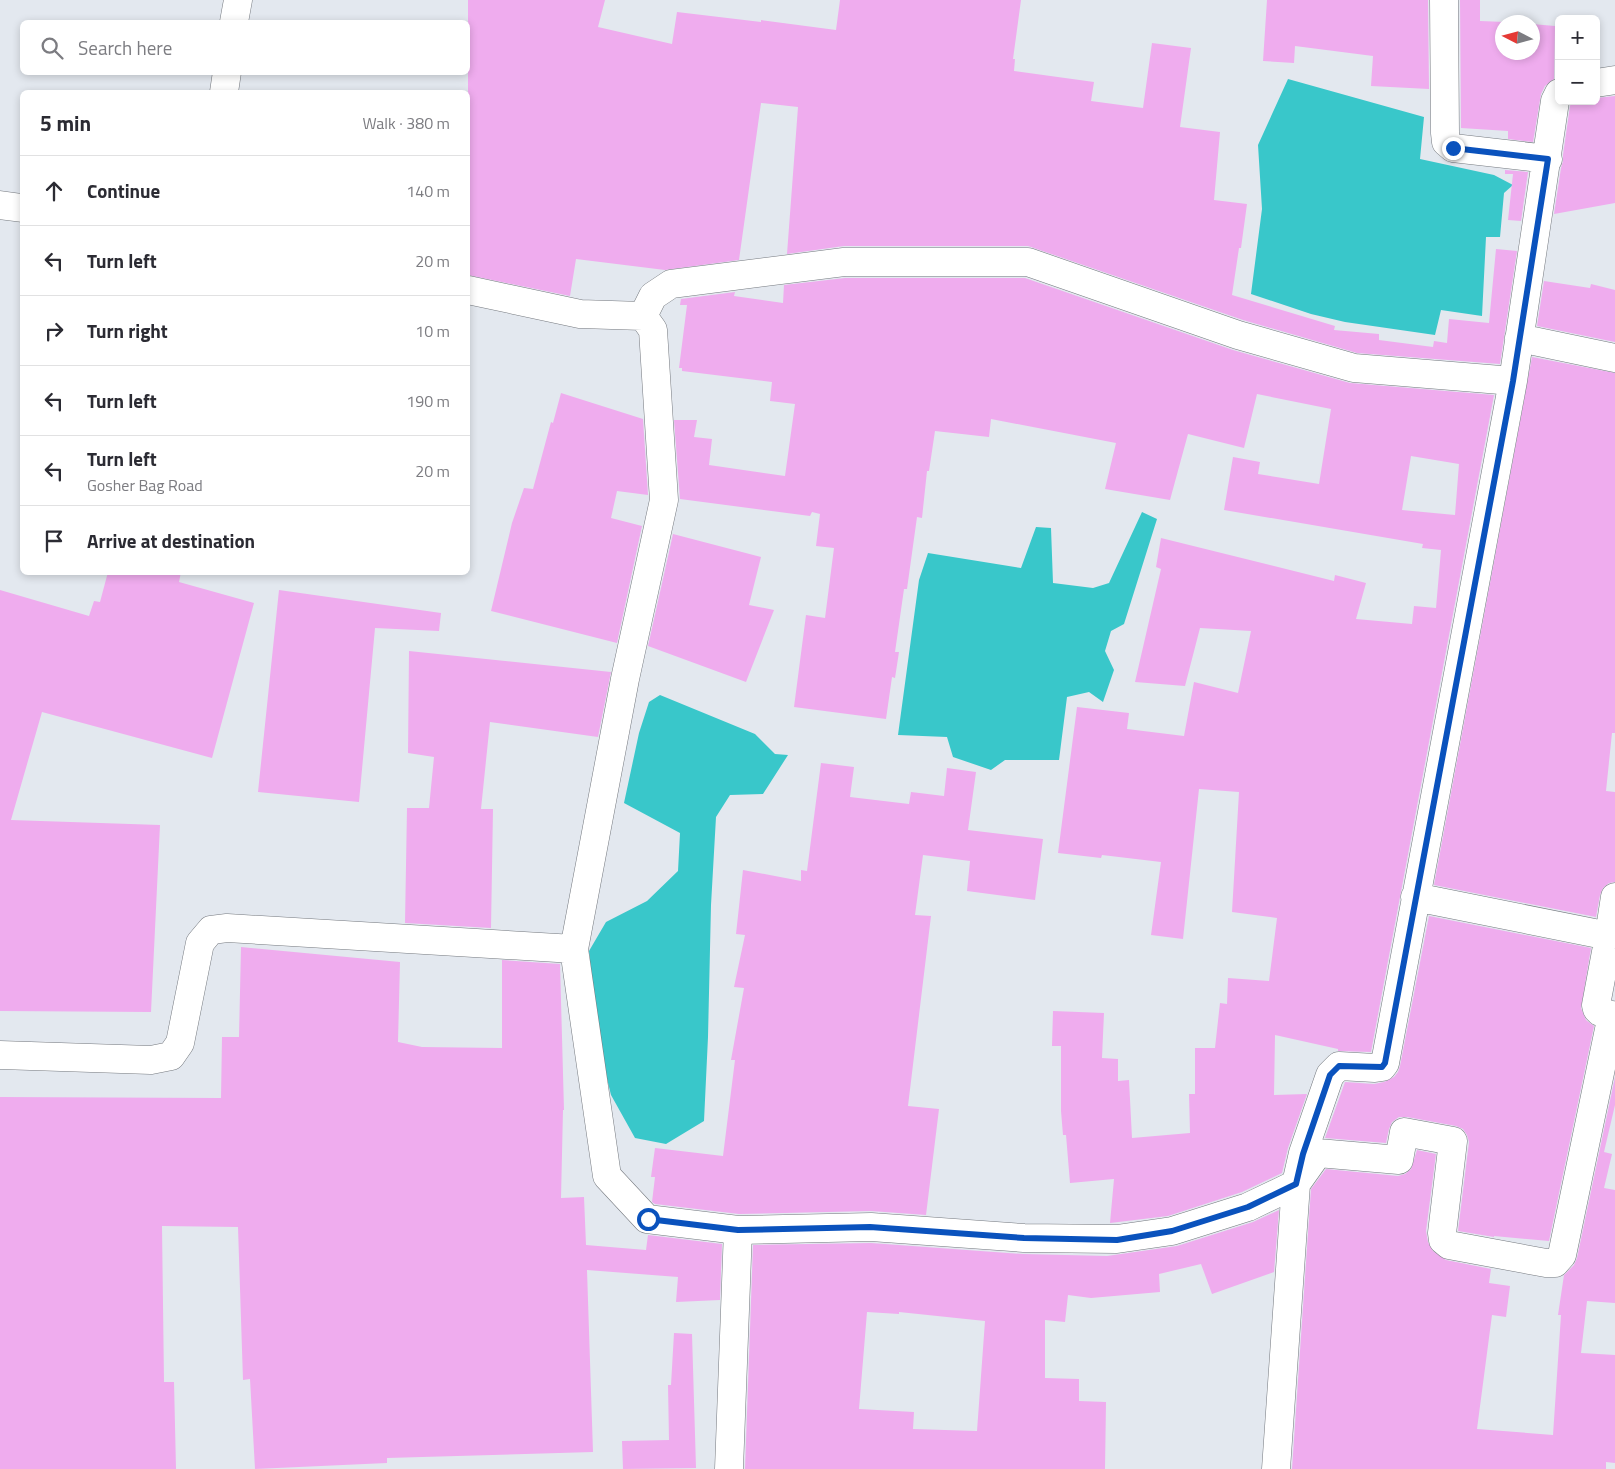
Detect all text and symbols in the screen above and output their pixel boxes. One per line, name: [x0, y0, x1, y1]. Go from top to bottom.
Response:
north arrow: [1495, 15, 1540, 60]
map controls: [1555, 15, 1600, 105]
button: +: [1555, 15, 1600, 60]
search box: [20, 20, 470, 75]
text: Search here: [78, 33, 172, 62]
icon: search: [38, 34, 66, 62]
button: −: [1555, 60, 1600, 105]
text: 5 min: [40, 107, 91, 139]
text: Walk · 380 m: [362, 111, 450, 135]
route end: [1442, 137, 1465, 160]
text: Continue: [87, 176, 160, 205]
icon: ahead: [40, 177, 68, 205]
text: 140 m: [406, 179, 450, 203]
text: Turn left: [87, 246, 157, 275]
icon: left: [40, 247, 68, 275]
text: 20 m: [415, 249, 450, 273]
text: Turn right: [87, 316, 168, 345]
icon: right: [40, 317, 68, 345]
text: 10 m: [415, 319, 450, 343]
text: Turn left: [87, 386, 157, 415]
icon: left: [40, 387, 68, 415]
text: 190 m: [406, 389, 450, 413]
text: Turn left: [87, 444, 157, 473]
icon: left: [40, 457, 68, 485]
text: 20 m: [415, 459, 450, 483]
text: Gosher Bag Road: [87, 473, 203, 497]
text: Arrive at destination: [87, 526, 255, 555]
icon: arrive: [40, 527, 68, 555]
route start: [637, 1208, 660, 1231]

